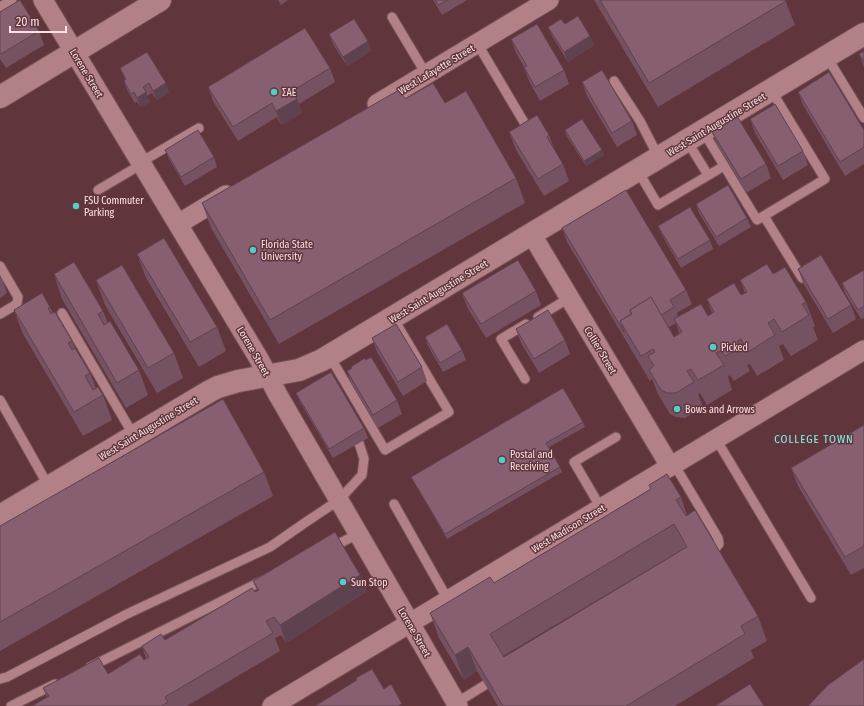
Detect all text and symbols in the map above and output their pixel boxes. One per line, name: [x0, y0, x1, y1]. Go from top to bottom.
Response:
scale bar: [10, 8, 66, 34]
text: 20 m: [16, 15, 40, 29]
street label: West Lafayette Street: [396, 42, 477, 97]
street label: Lorene Street: [67, 47, 106, 101]
marker: ΣΑΕ: [269, 87, 279, 97]
place label: ΣΑΕ: [282, 87, 297, 99]
street label: West Saint Augustine Street: [665, 90, 769, 159]
place label: FSU Commuter Parking: [84, 195, 144, 219]
marker: FSU Commuter Parking: [71, 201, 81, 211]
place label: Florida State University: [261, 239, 313, 263]
marker: Florida State University: [248, 245, 258, 255]
street label: West Saint Augustine Street: [387, 257, 491, 326]
street label: Lorene Street: [234, 325, 272, 379]
street label: Collier Street: [581, 325, 619, 377]
marker: Picked: [708, 342, 718, 352]
place label: Picked: [721, 342, 748, 354]
street label: West Saint Augustine Street: [97, 394, 201, 463]
marker: Bows and Arrows: [672, 404, 682, 414]
place label: Bows and Arrows: [685, 404, 755, 416]
district label: COLLEGE TOWN: [774, 433, 854, 446]
place label: Postal and Receiving: [510, 449, 553, 473]
marker: Postal and Receiving: [497, 455, 507, 465]
street label: West Madison Street: [529, 502, 608, 556]
marker: Sun Stop: [338, 577, 348, 587]
place label: Sun Stop: [351, 577, 387, 589]
street label: Lorene Street: [395, 606, 433, 660]

